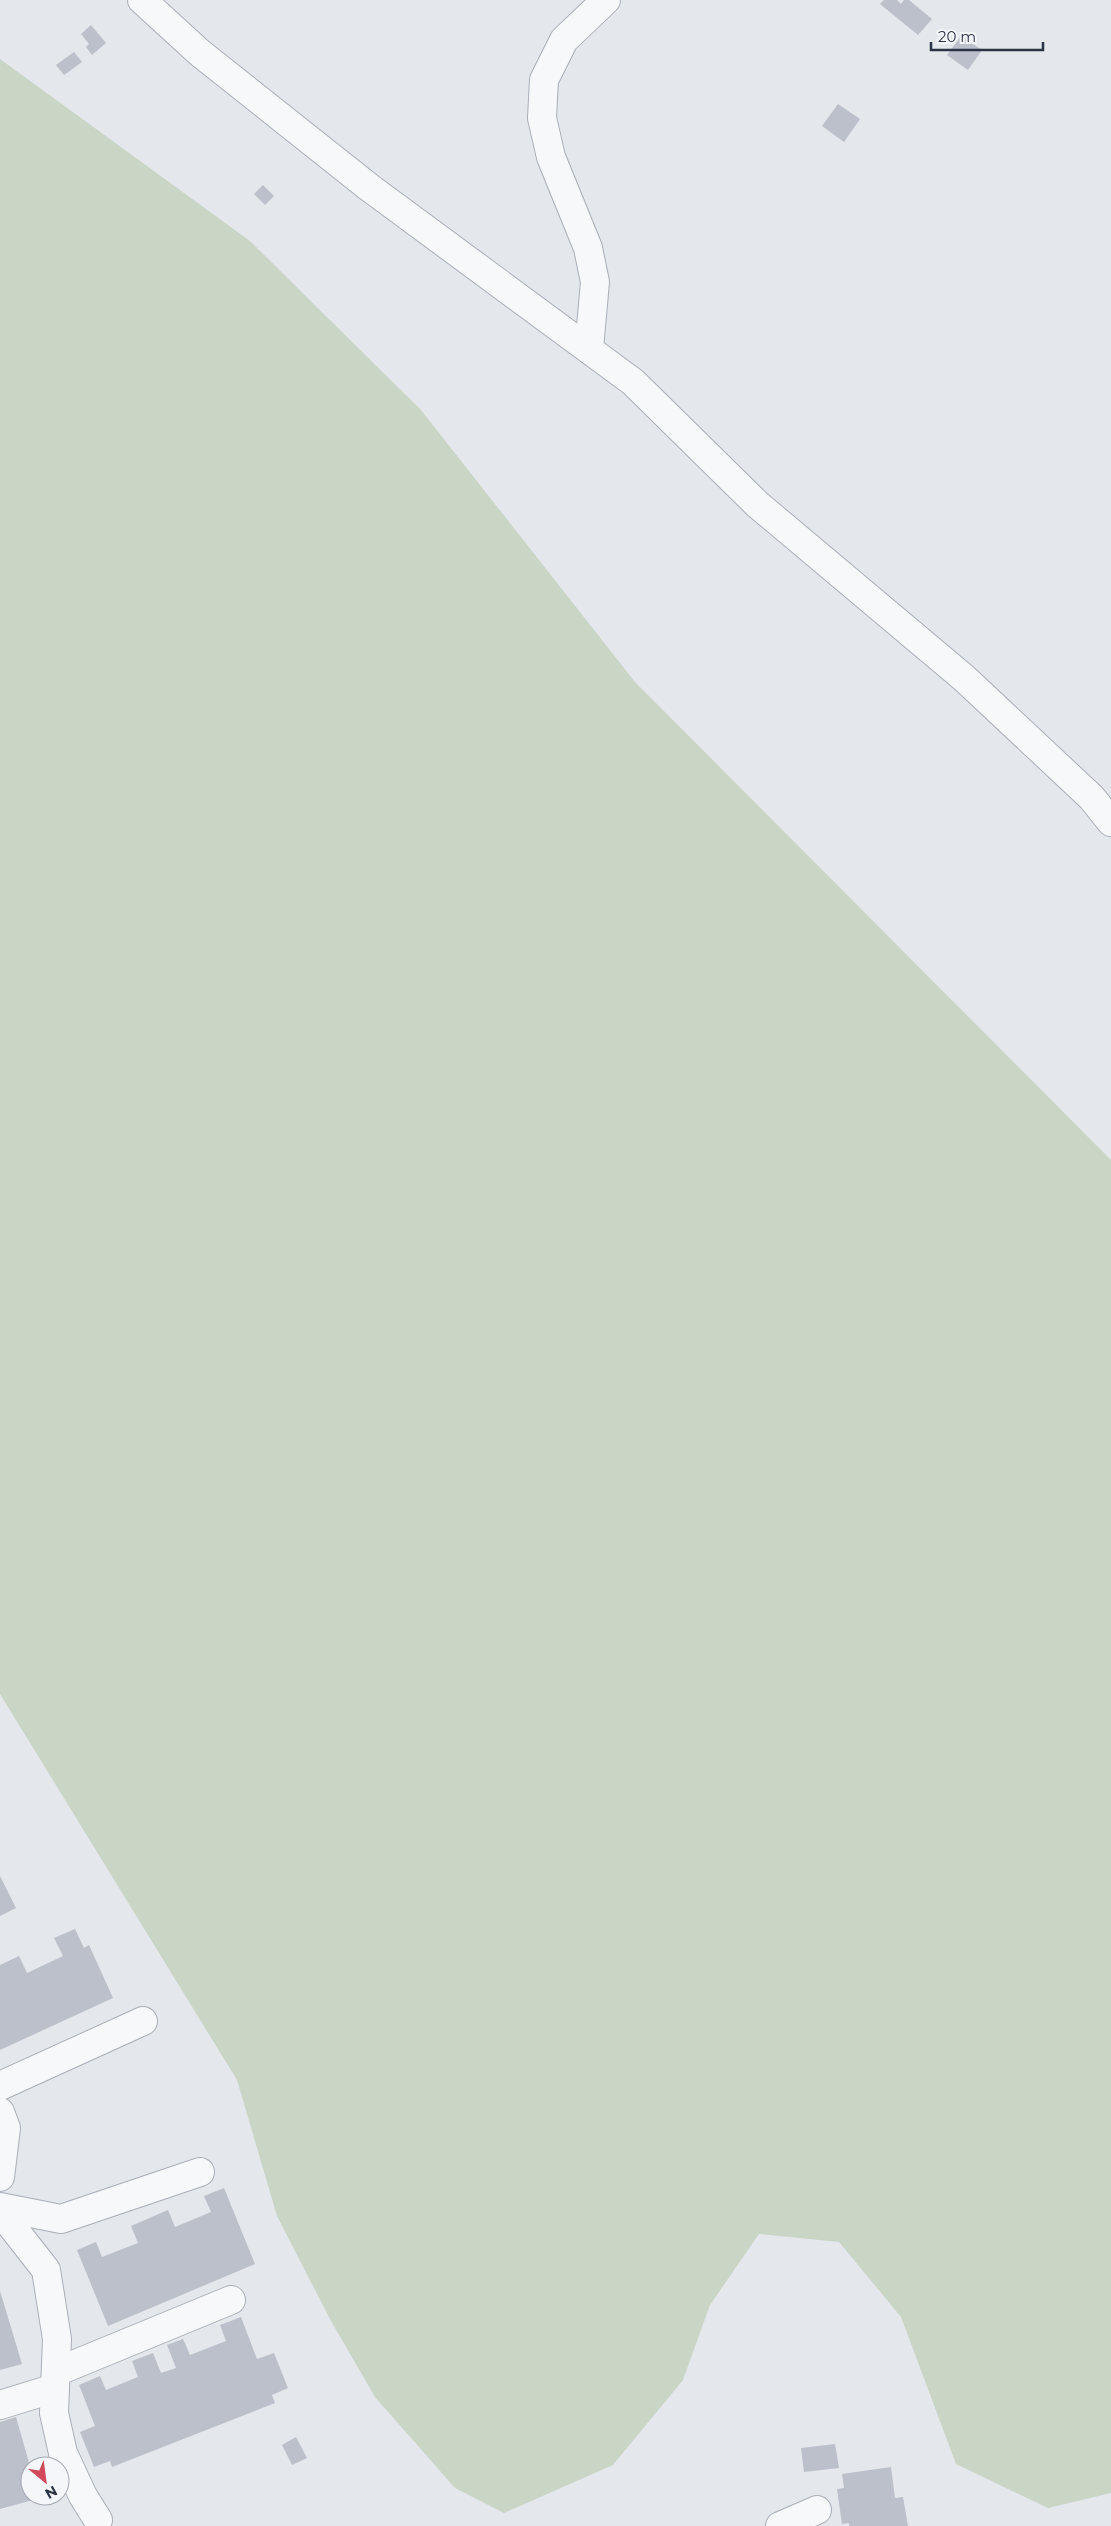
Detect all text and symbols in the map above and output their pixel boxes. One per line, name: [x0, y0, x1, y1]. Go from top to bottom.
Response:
scale bar: [931, 20, 1044, 52]
text: 20 m: [938, 27, 976, 46]
north arrow: [20, 2456, 70, 2506]
text: N: [42, 2482, 61, 2503]

